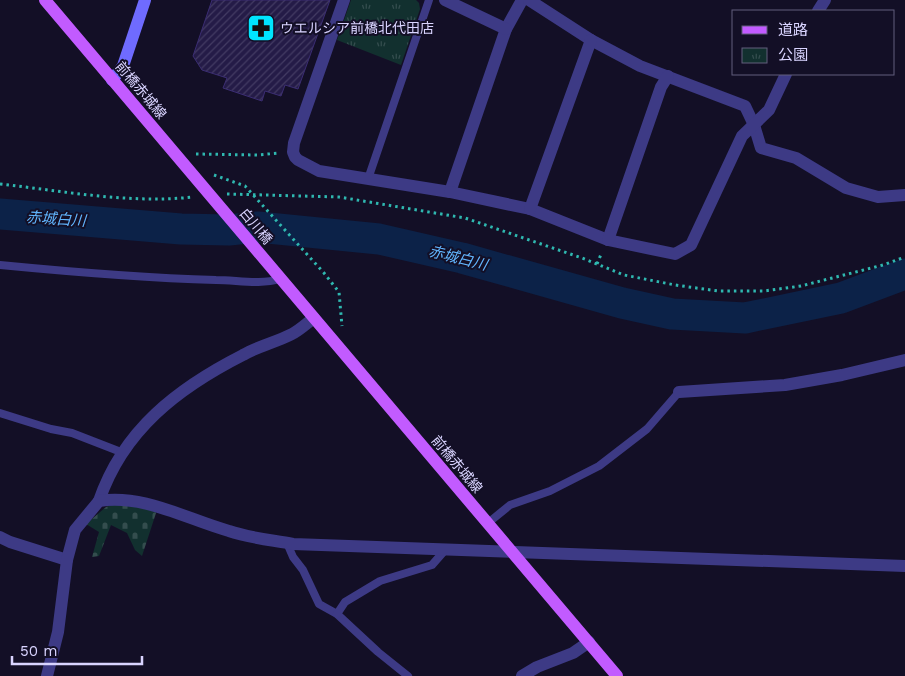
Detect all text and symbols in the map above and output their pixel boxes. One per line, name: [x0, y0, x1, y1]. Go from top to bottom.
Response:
legend: [732, 10, 895, 75]
pharmacy icon: ウエルシア前橋北代田店: [246, 13, 276, 43]
place label: ウエルシア前橋北代田店: [280, 20, 434, 36]
text: 道路: [778, 21, 808, 39]
text: 公園: [778, 46, 808, 64]
street label: 前橋赤城線: [112, 58, 170, 122]
street label: 白川橋: [236, 205, 276, 247]
water label: 赤城白川: [25, 208, 89, 230]
water label: 赤城白川: [427, 242, 491, 274]
street label: 前橋赤城線: [428, 432, 486, 496]
scale bar: [12, 634, 142, 666]
text: 50 m: [20, 642, 57, 660]

